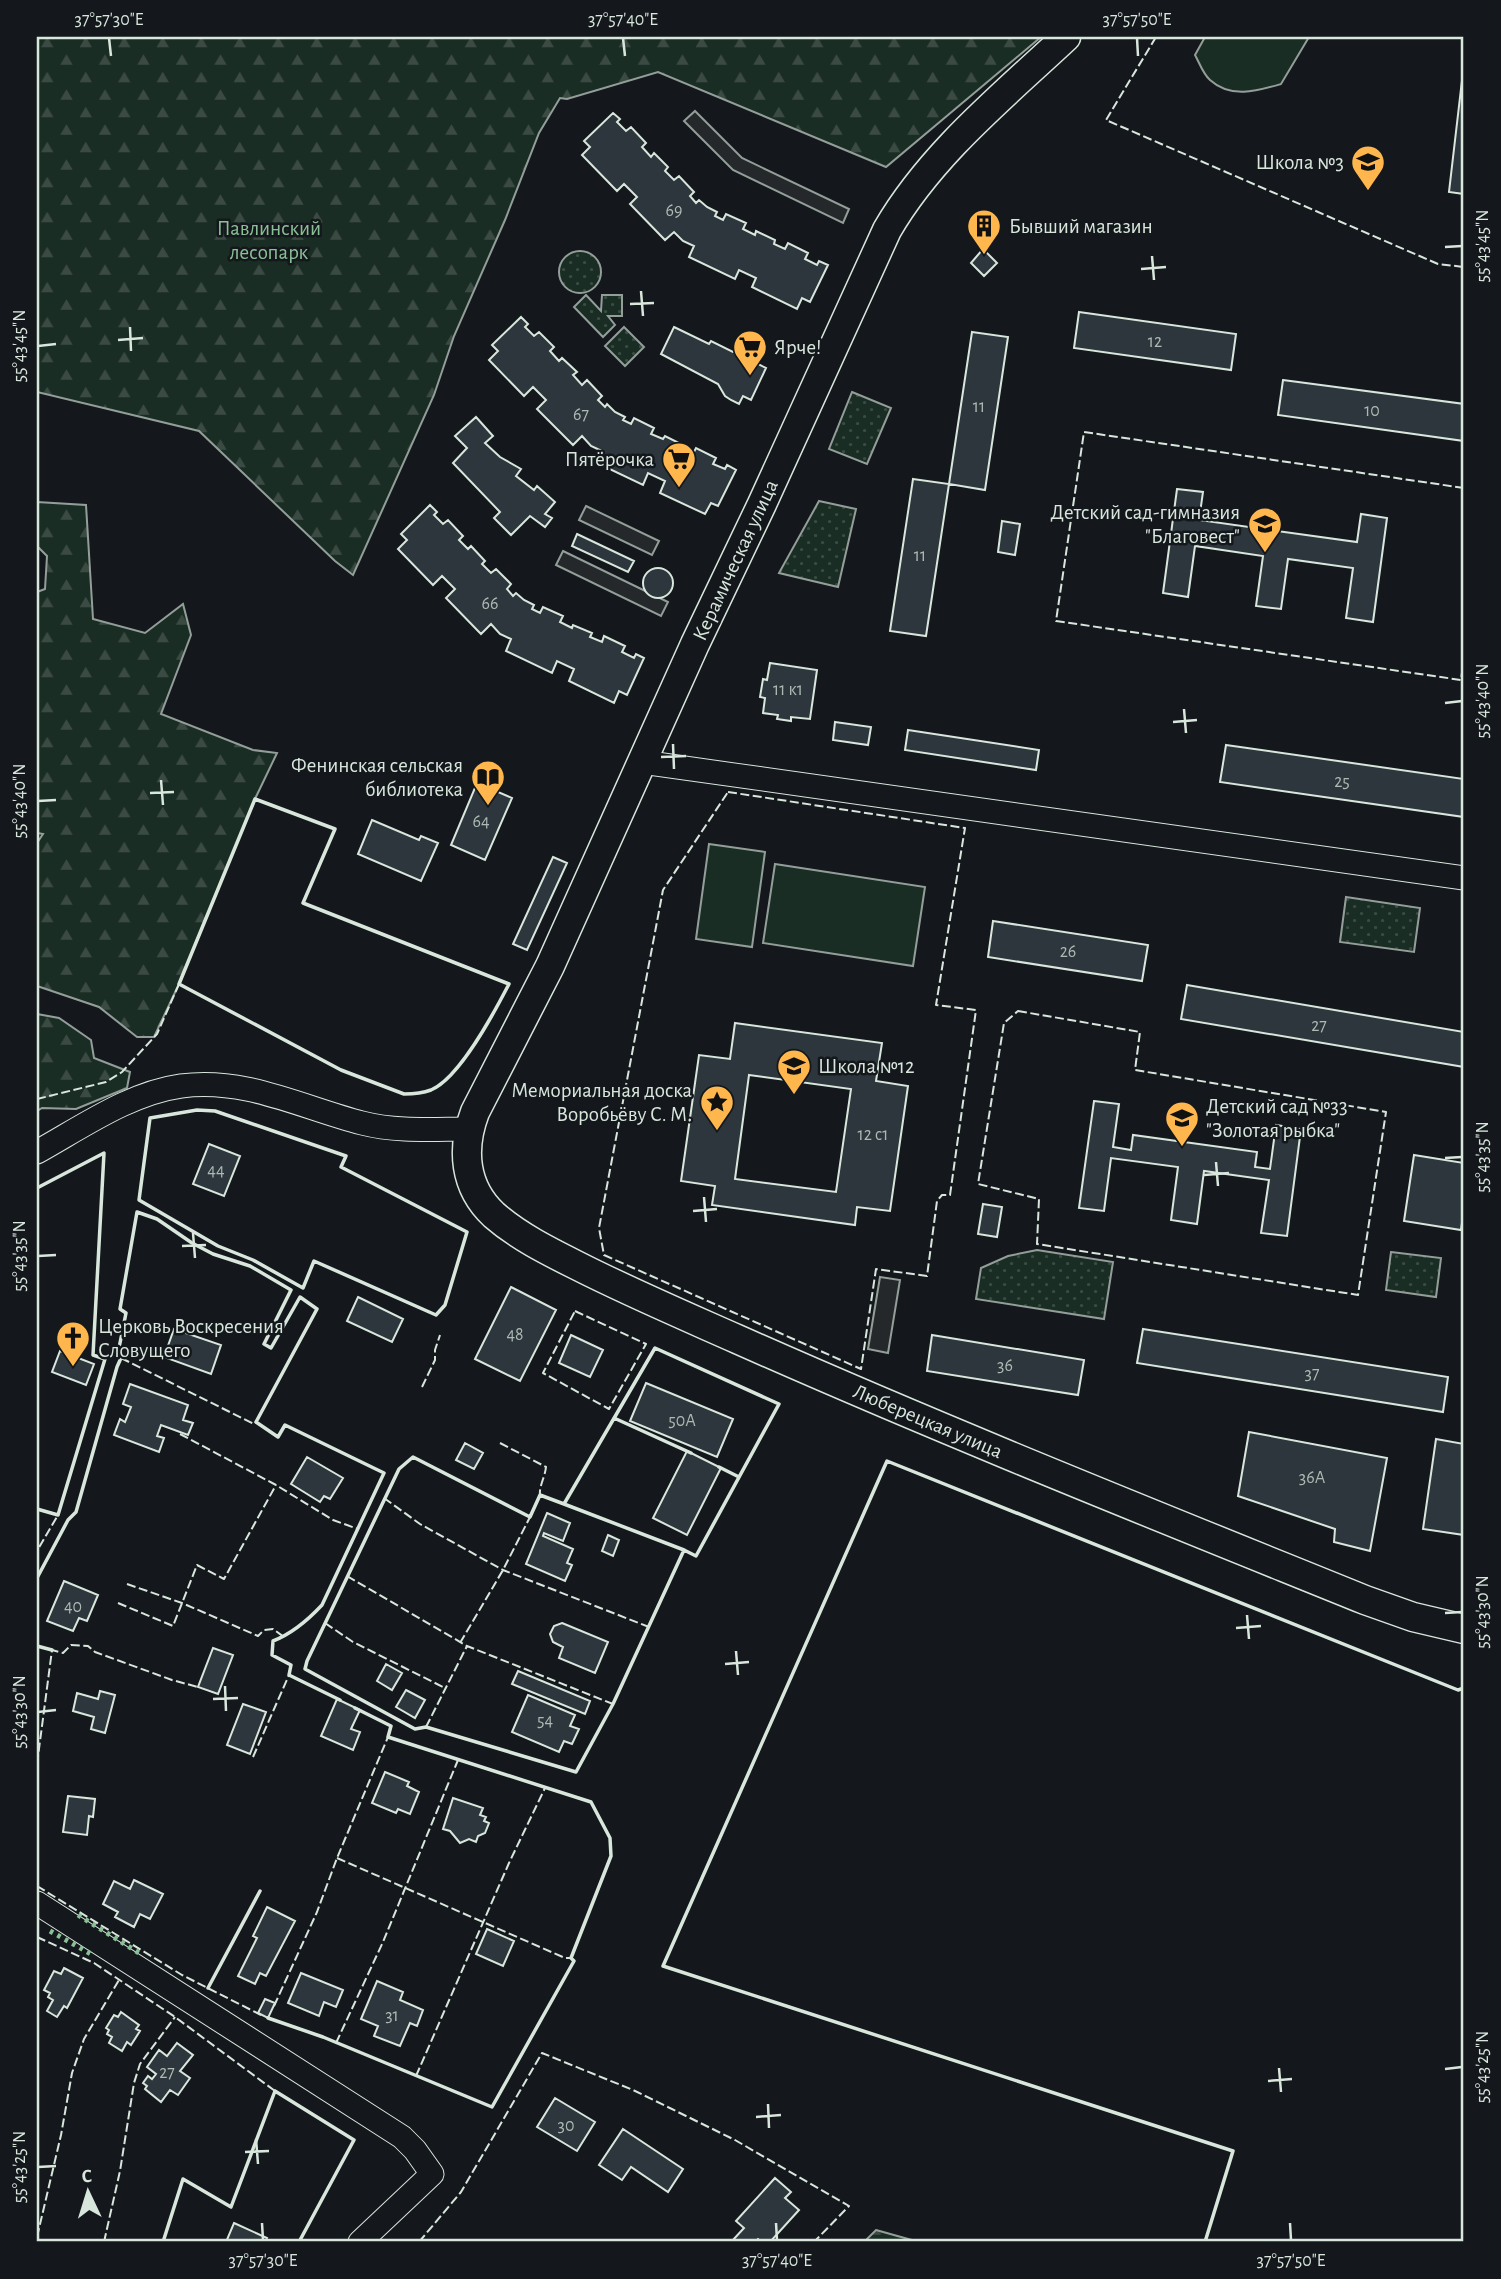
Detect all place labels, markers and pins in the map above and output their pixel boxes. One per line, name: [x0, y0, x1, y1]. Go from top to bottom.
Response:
school or university icon: Школа №3: [1349, 143, 1387, 192]
place label: Школа №3: [1256, 152, 1344, 173]
building icon: Бывший магазин: [965, 207, 1003, 256]
place label: Бывший магазин: [1009, 216, 1153, 237]
supermarket icon: Ярче!: [731, 328, 769, 377]
place label: Ярче!: [774, 337, 821, 358]
supermarket icon: Пятёрочка: [660, 440, 698, 489]
place label: Пятёрочка: [565, 449, 654, 470]
place label: Детский сад-гимназия "Благовест": [1050, 502, 1240, 547]
school or university icon: Детский сад-гимназия "Благовест": [1246, 505, 1284, 554]
place label: Фенинская сельская библиотека: [291, 755, 463, 800]
library icon: Фенинская сельская библиотека: [469, 758, 507, 807]
school or university icon: Школа №12: [775, 1047, 813, 1096]
place label: Школа №12: [818, 1056, 915, 1077]
place label: Мемориальная доска Воробьёву С. М.: [511, 1080, 692, 1125]
place icon: Мемориальная доска Воробьёву С. М.: [698, 1083, 736, 1132]
place label: Детский сад №33 "Золотая рыбка": [1206, 1096, 1348, 1141]
school or university icon: Детский сад №33 "Золотая рыбка": [1163, 1099, 1201, 1148]
place label: Церковь Воскресения Словущего: [98, 1316, 284, 1361]
church icon: Церковь Воскресения Словущего: [54, 1319, 92, 1368]

